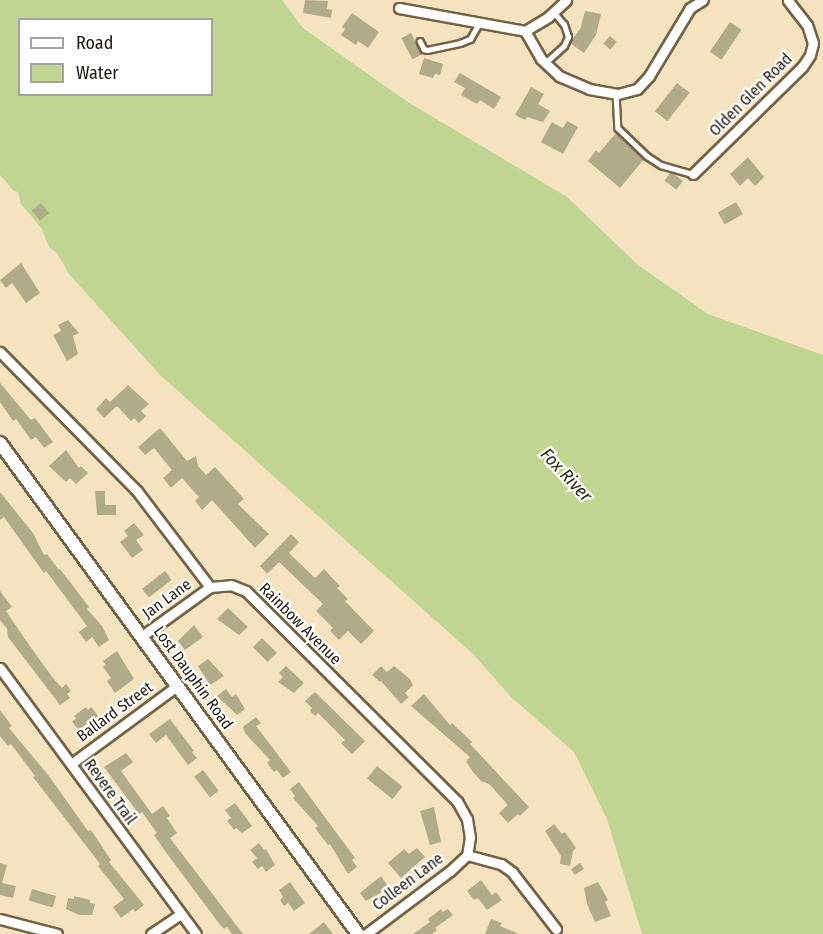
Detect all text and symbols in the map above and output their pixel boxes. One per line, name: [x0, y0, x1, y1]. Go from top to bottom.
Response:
legend: [18, 18, 213, 96]
text: Road: [76, 32, 113, 54]
street label: Olden Glen Road: [706, 50, 796, 140]
text: Water: [76, 62, 119, 84]
water label: Fox River: [536, 444, 596, 506]
street label: Jan Lane: [139, 575, 195, 623]
street label: Rainbow Avenue: [255, 579, 345, 669]
street label: Lost Dauphin Road: [149, 623, 237, 733]
street label: Ballard Street: [73, 678, 157, 746]
street label: Revere Trail: [80, 756, 140, 828]
street label: Colleen Lane: [369, 849, 447, 915]

